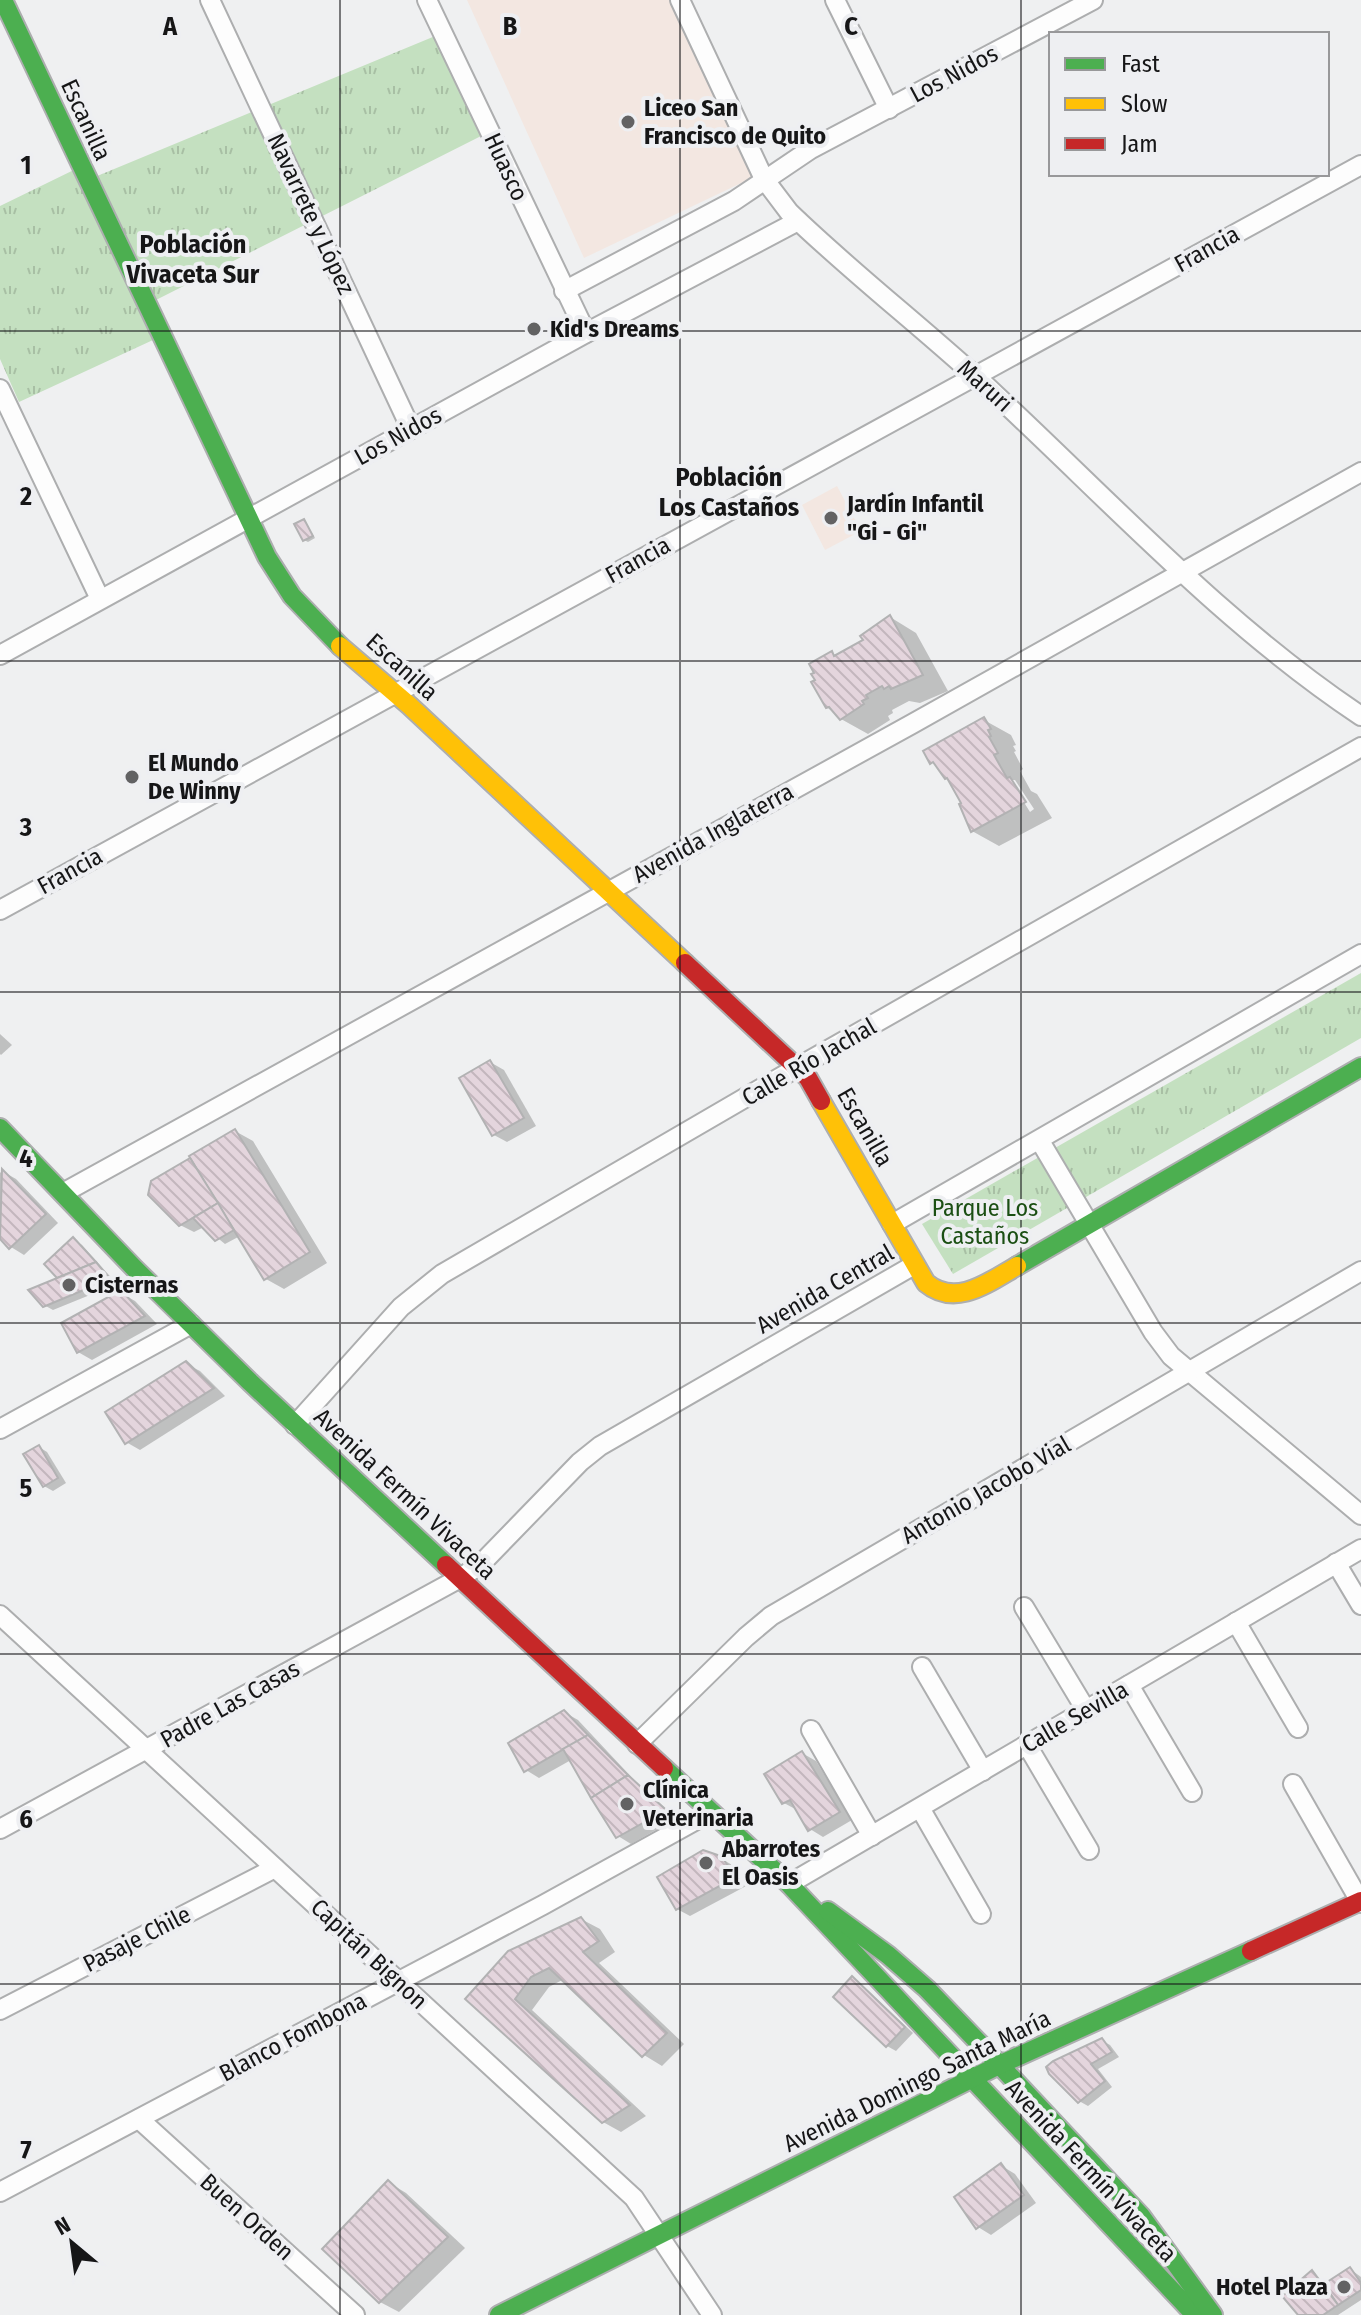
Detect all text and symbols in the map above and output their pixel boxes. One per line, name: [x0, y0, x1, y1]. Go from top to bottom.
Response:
text: A: [162, 11, 178, 42]
text: B: [503, 11, 518, 42]
text: C: [844, 11, 858, 42]
legend: [1049, 32, 1329, 176]
street label: Los Nidos: [906, 39, 1002, 109]
text: Fast: [1121, 50, 1160, 78]
street label: Escanilla: [55, 75, 117, 165]
text: Slow: [1121, 90, 1168, 118]
place label: Liceo San Francisco de Quito: [644, 94, 826, 150]
marker: Liceo San Francisco de Quito: [619, 113, 637, 131]
street label: Navarrete y López: [262, 129, 360, 299]
street label: Huasco: [478, 129, 534, 205]
text: Jam: [1121, 130, 1158, 158]
text: 1: [21, 150, 32, 181]
street label: Francia: [1170, 220, 1244, 278]
district label: Población Vivaceta Sur: [126, 229, 260, 290]
place label: Kid's Dreams: [550, 315, 679, 343]
marker: Kid's Dreams: [525, 320, 543, 338]
street label: Maruri: [952, 354, 1018, 418]
street label: Los Nidos: [350, 401, 446, 471]
district label: Población Los Castaños: [659, 462, 799, 523]
text: 2: [19, 481, 32, 512]
place label: Jardín Infantil "Gi - Gi": [846, 490, 984, 546]
marker: Jardín Infantil "Gi - Gi": [822, 509, 840, 527]
street label: Francia: [601, 531, 675, 589]
street label: Escanilla: [361, 628, 443, 706]
place label: El Mundo De Winny: [148, 749, 241, 805]
marker: El Mundo De Winny: [123, 768, 141, 786]
street label: Avenida Inglaterra: [628, 777, 798, 889]
text: 3: [19, 812, 32, 843]
street label: Francia: [33, 842, 107, 900]
street label: Calle Río Jachal: [737, 1012, 881, 1112]
street label: Escanilla: [831, 1083, 899, 1171]
text: 4: [19, 1143, 33, 1174]
park label: Parque Los Castaños: [932, 1194, 1038, 1250]
street label: Avenida Central: [751, 1238, 899, 1340]
place label: Cisternas: [85, 1271, 179, 1299]
marker: Cisternas: [60, 1276, 78, 1294]
street label: Avenida Fermín Vivaceta: [308, 1403, 502, 1585]
street label: Antonio Jacobo Vial: [897, 1430, 1075, 1550]
text: 5: [20, 1473, 33, 1504]
street label: Padre Las Casas: [156, 1654, 304, 1754]
street label: Calle Sevilla: [1017, 1675, 1133, 1759]
place label: Clínica Veterinaria: [642, 1776, 754, 1832]
marker: Clínica Veterinaria: [618, 1795, 636, 1813]
text: 6: [19, 1804, 33, 1835]
place label: Abarrotes El Oasis: [721, 1835, 821, 1891]
marker: Abarrotes El Oasis: [697, 1854, 715, 1872]
street label: Capitán Bignon: [305, 1893, 433, 2015]
street label: Pasaje Chile: [79, 1900, 195, 1978]
street label: Blanco Fombona: [215, 1987, 371, 2087]
street label: Avenida Domingo Santa María: [779, 2004, 1055, 2158]
street label: Avenida Fermín Vivaceta: [1000, 2074, 1182, 2268]
text: 7: [20, 2135, 32, 2166]
street label: Buen Orden: [195, 2168, 299, 2266]
north arrow: [32, 2203, 112, 2283]
text: N: [50, 2211, 75, 2241]
place label: Hotel Plaza: [1216, 2273, 1328, 2301]
marker: Hotel Plaza: [1335, 2278, 1353, 2296]

